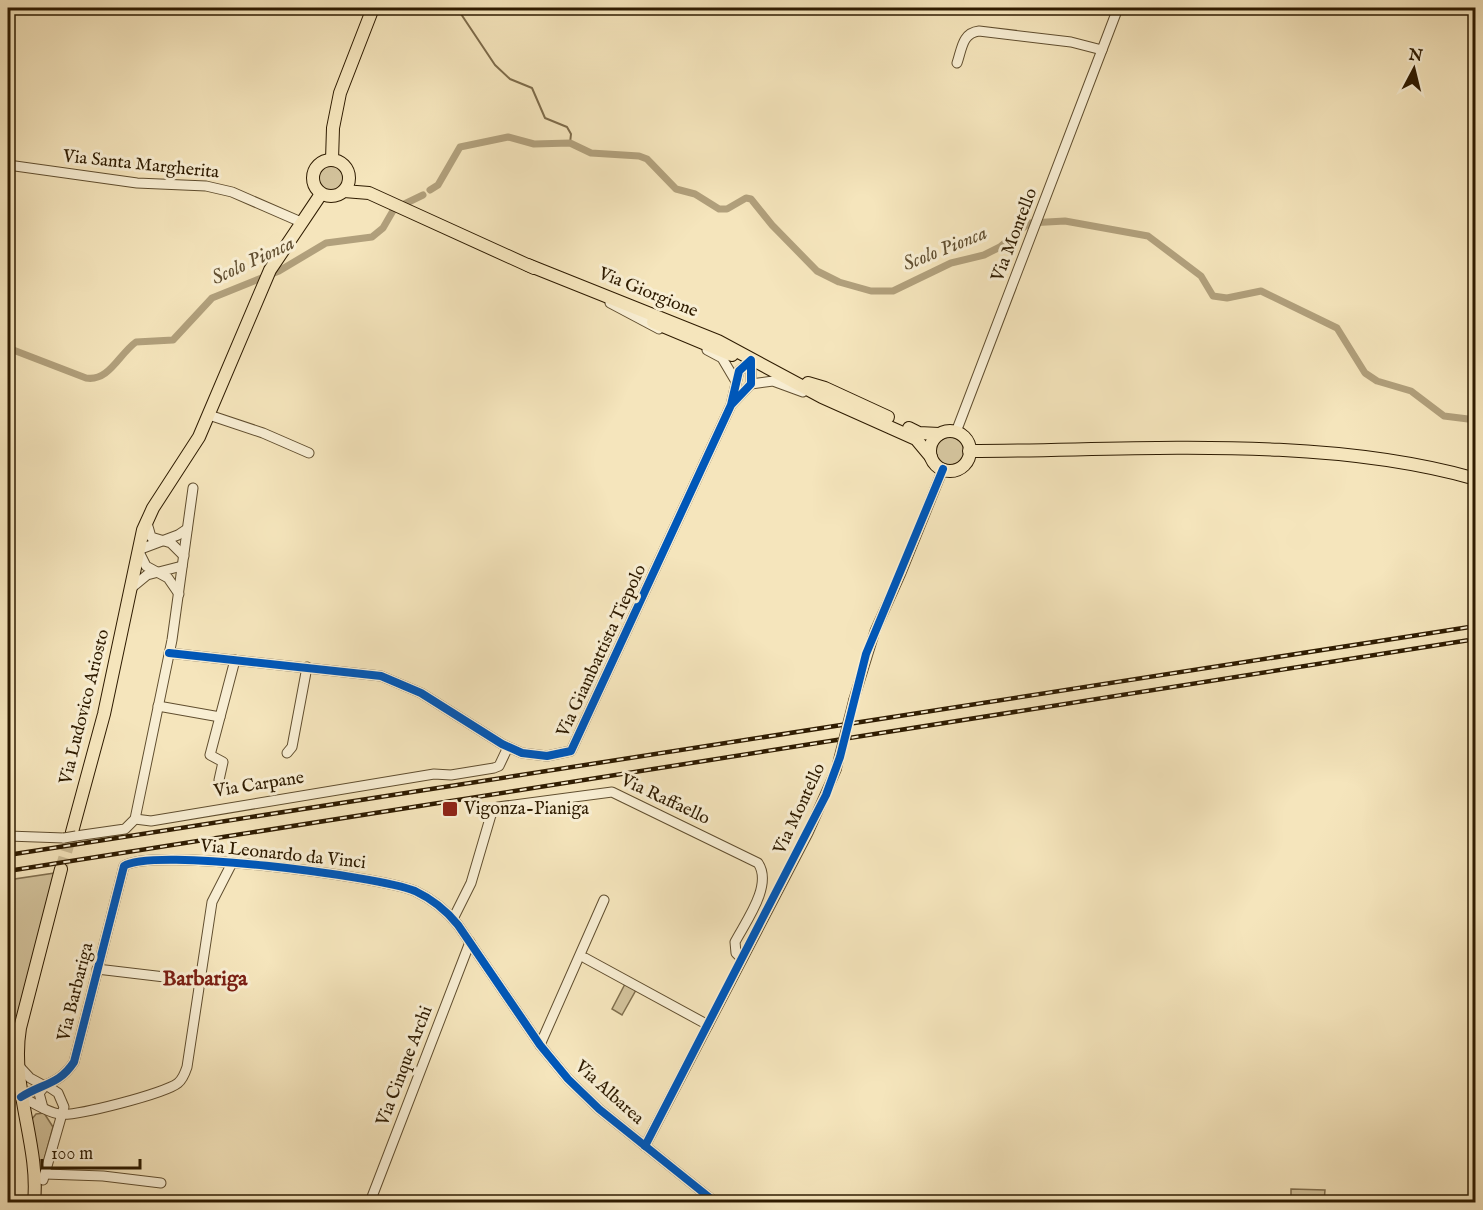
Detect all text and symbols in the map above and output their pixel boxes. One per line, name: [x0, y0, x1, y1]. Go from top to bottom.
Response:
north arrow: [1384, 39, 1444, 99]
text: N: [1407, 45, 1424, 67]
street label: Via Santa Margherita: [61, 145, 220, 185]
street label: Via Montello: [986, 185, 1043, 286]
water label: Scolo Pionca: [899, 221, 991, 277]
water label: Scolo Pionca: [208, 231, 299, 291]
street label: Via Giorgione: [594, 262, 701, 323]
street label: Via Giambattista Tiepolo: [551, 561, 652, 742]
street label: Via Ludovico Ariosto: [54, 627, 115, 788]
street label: Via Montello: [768, 759, 831, 859]
street label: Via Carpane: [211, 767, 306, 804]
street label: Via Raffaello: [616, 769, 714, 831]
place label: Vigonza-Pianiga: [463, 798, 589, 821]
marker: Vigonza-Pianiga: [441, 800, 459, 818]
street label: Via Leonardo da Vinci: [198, 835, 367, 875]
street label: Via Barbariga: [52, 940, 99, 1045]
district label: Barbariga: [163, 966, 248, 993]
street label: Via Cinque Archi: [371, 1003, 439, 1130]
street label: Via Albarea: [569, 1055, 649, 1130]
scale bar: [42, 1132, 140, 1170]
text: 100 m: [51, 1143, 93, 1166]

